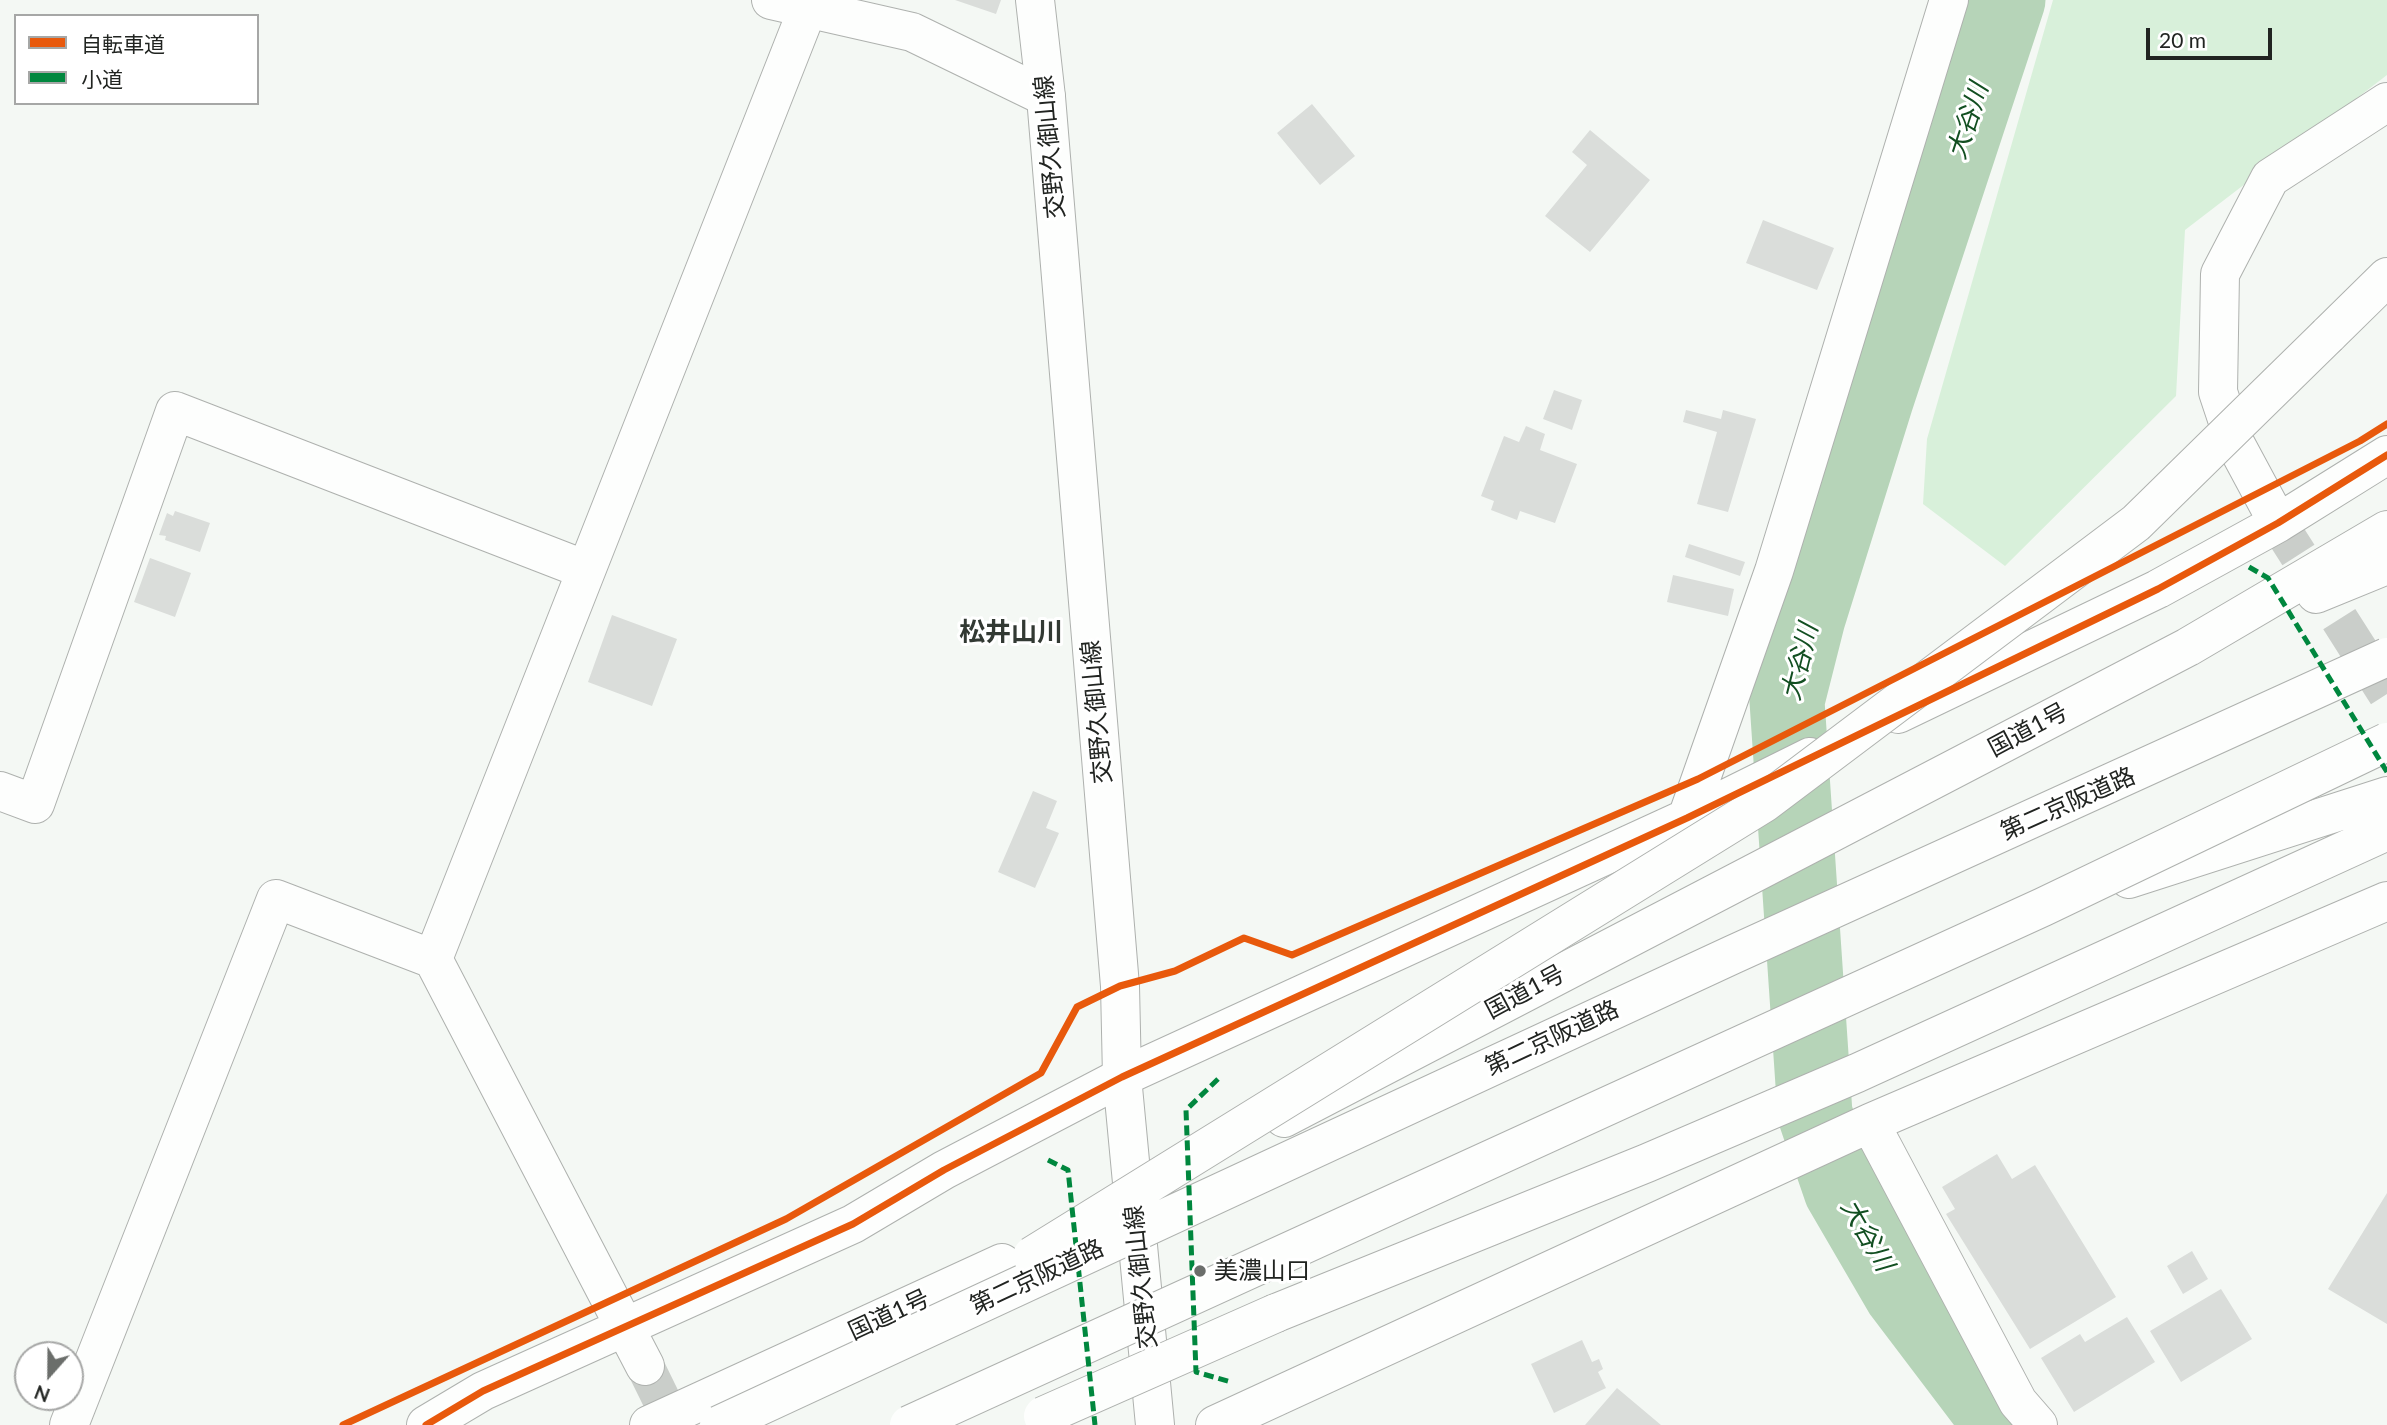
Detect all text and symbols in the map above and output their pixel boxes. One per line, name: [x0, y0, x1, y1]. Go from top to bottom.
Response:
legend: [14, 14, 259, 105]
scale bar: [2149, 14, 2275, 58]
text: 20 m: [2159, 27, 2206, 52]
text: 自転車道: [81, 31, 165, 56]
text: 小道: [81, 66, 123, 91]
street label: 交野久御山線: [1029, 74, 1071, 220]
water label: 大谷川: [1941, 79, 1995, 163]
district label: 松井山川: [959, 617, 1063, 649]
water label: 大谷川: [1775, 620, 1825, 704]
street label: 交野久御山線: [1076, 639, 1118, 785]
street label: 国道1号: [1983, 697, 2073, 763]
street label: 第二京阪道路: [1996, 762, 2140, 846]
street label: 国道1号: [1480, 959, 1570, 1025]
street label: 第二京阪道路: [1481, 995, 1623, 1081]
water label: 大谷川: [1834, 1193, 1900, 1277]
street label: 交野久御山線: [1119, 1204, 1163, 1350]
street label: 第二京阪道路: [966, 1234, 1108, 1320]
place label: 美濃山口: [1214, 1257, 1310, 1285]
marker: 美濃山口: [1192, 1263, 1208, 1279]
street label: 国道1号: [844, 1284, 934, 1346]
north arrow: [14, 1341, 84, 1411]
text: N: [31, 1381, 53, 1408]

